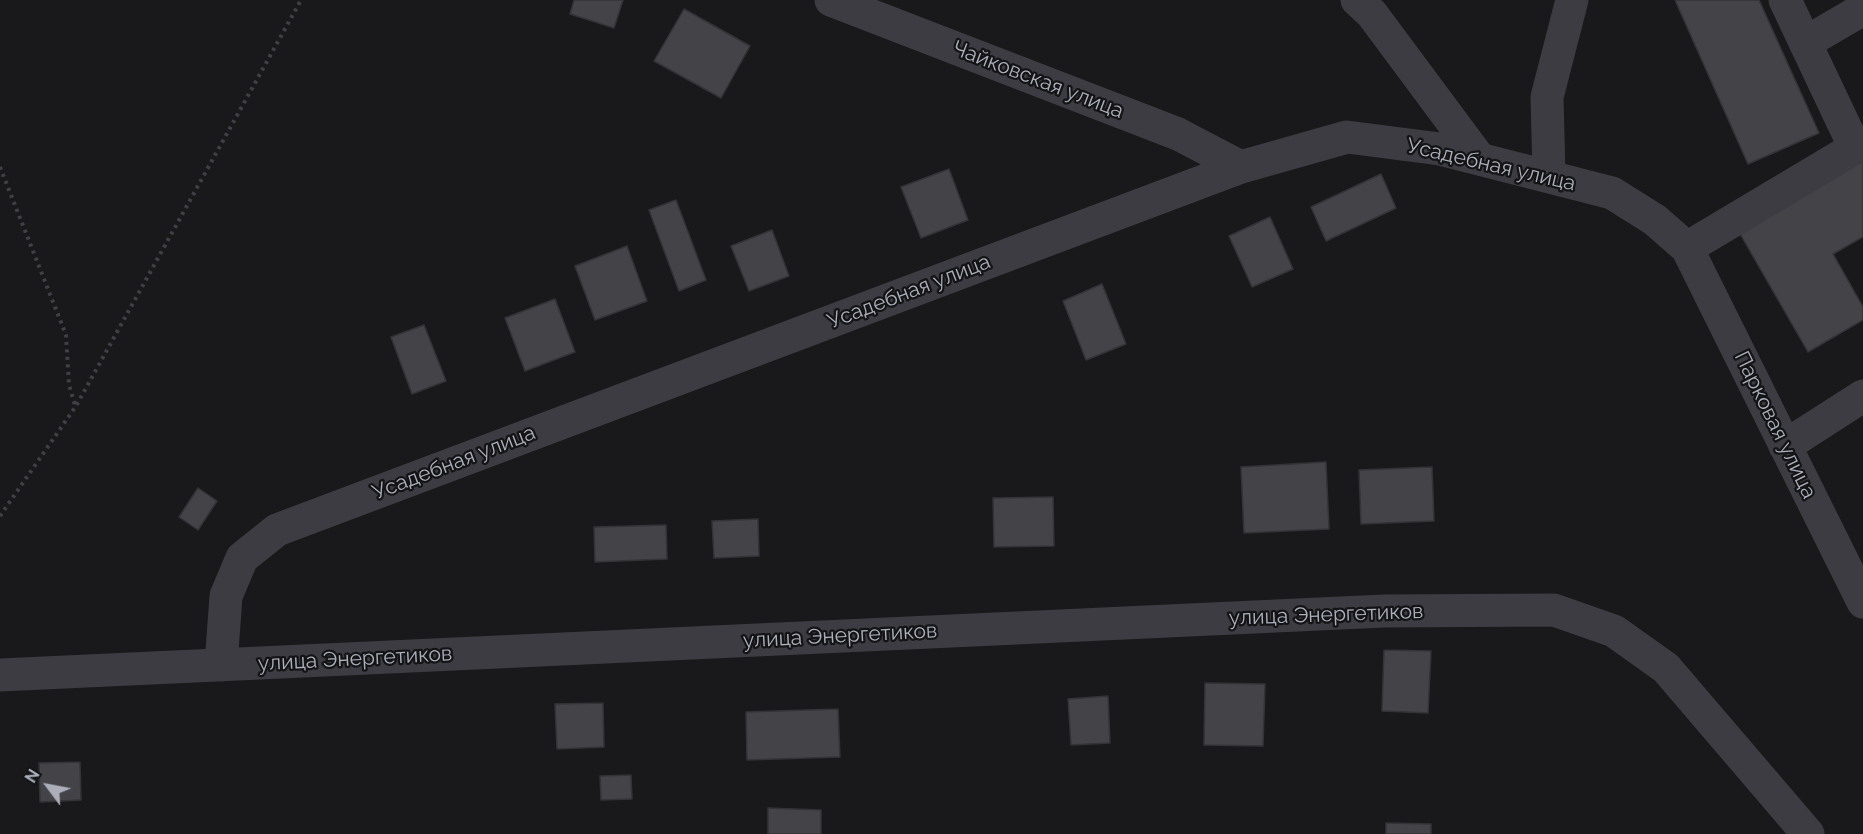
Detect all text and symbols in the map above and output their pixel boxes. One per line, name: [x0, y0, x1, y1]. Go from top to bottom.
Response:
street label: Чайковская улица: [949, 36, 1127, 124]
street label: Усадебная улица: [1404, 133, 1578, 197]
street label: Усадебная улица: [824, 249, 994, 335]
street label: Парковая улица: [1728, 347, 1822, 503]
street label: Усадебная улица: [369, 420, 539, 506]
street label: улица Энергетиков: [1228, 599, 1424, 631]
street label: улица Энергетиков: [742, 618, 938, 654]
street label: улица Энергетиков: [257, 641, 453, 677]
north arrow: [18, 756, 78, 816]
text: N: [21, 766, 44, 786]

